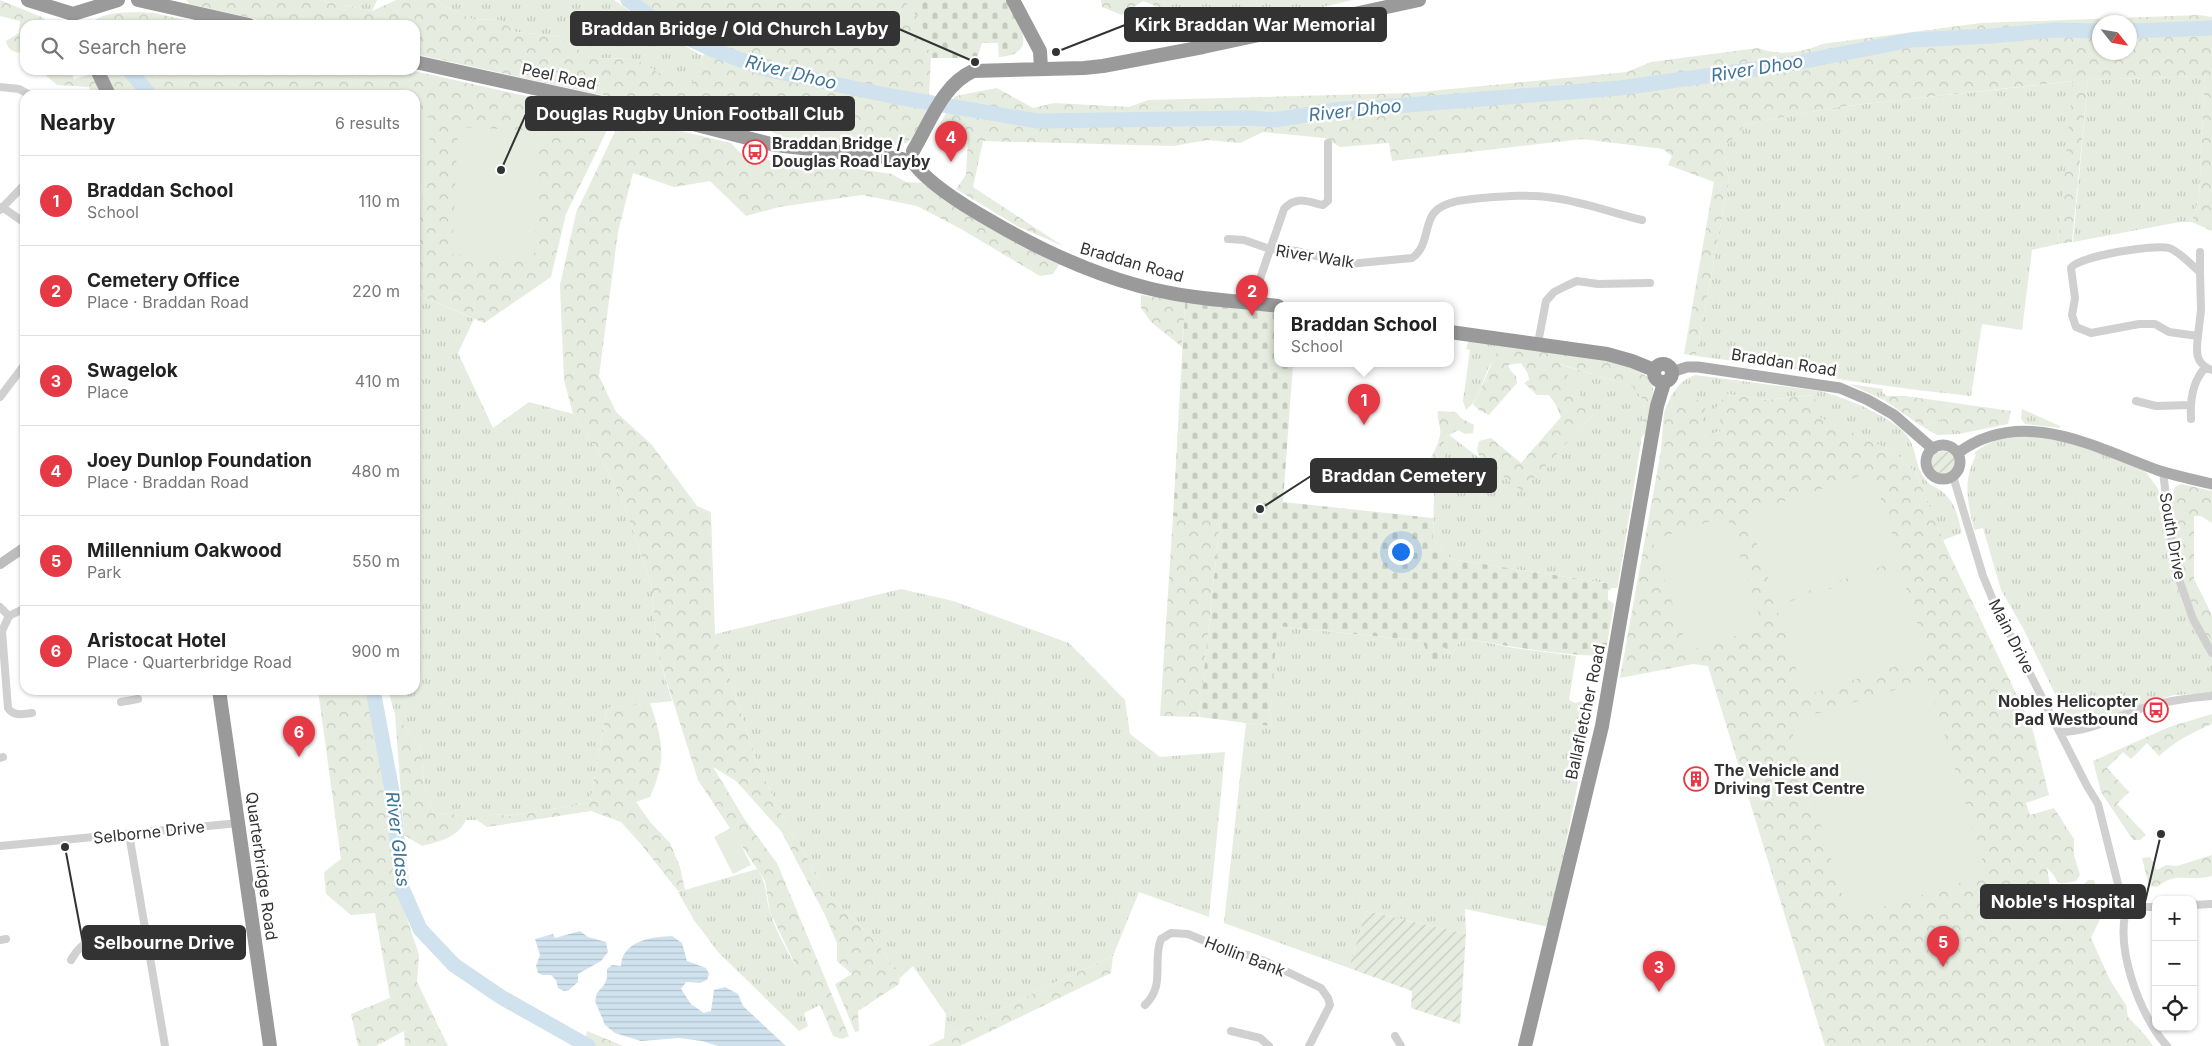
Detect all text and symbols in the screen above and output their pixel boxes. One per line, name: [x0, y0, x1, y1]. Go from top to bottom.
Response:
callout: Kirk Braddan War Memorial: [1125, 8, 1386, 41]
callout: Braddan Bridge / Old Church Layby: [571, 12, 899, 45]
text: Kirk Braddan War Memorial: [1135, 14, 1375, 35]
north arrow: [2092, 15, 2137, 60]
text: Braddan Bridge / Old Church Layby: [581, 18, 889, 39]
search box: [20, 20, 420, 75]
icon: search: [38, 34, 66, 62]
text: Search here: [78, 36, 187, 59]
water label: River Dhoo: [1709, 50, 1805, 86]
water label: River Dhoo: [743, 51, 839, 93]
street label: Peel Road: [520, 58, 598, 94]
water label: River Dhoo: [1308, 95, 1402, 125]
callout: Douglas Rugby Union Football Club: [526, 97, 854, 130]
text: Douglas Rugby Union Football Club: [536, 103, 844, 124]
text: Nearby: [40, 110, 115, 135]
text: 6 results: [335, 113, 400, 133]
pin: 4: [935, 121, 967, 162]
place label: Braddan Bridge / Douglas Road Layby: [772, 133, 931, 171]
bus stop icon: Braddan Bridge / Douglas Road Layby: [742, 139, 768, 165]
text: Braddan School: [87, 179, 233, 202]
text: 1: [53, 191, 59, 211]
text: 110 m: [358, 191, 400, 211]
text: School: [87, 202, 139, 222]
street label: Braddan Road: [1078, 238, 1186, 286]
street label: River Walk: [1274, 240, 1356, 272]
text: Cemetery Office: [87, 269, 240, 292]
pin: 2: [1236, 275, 1268, 316]
text: 2: [51, 281, 61, 301]
text: 220 m: [352, 281, 400, 301]
text: Place · Braddan Road: [87, 292, 249, 312]
popup: [1274, 302, 1454, 367]
text: Braddan School: [1291, 313, 1437, 336]
text: School: [1291, 336, 1343, 356]
street label: Braddan Road: [1730, 344, 1838, 380]
text: Swagelok: [87, 359, 178, 382]
text: 3: [51, 371, 61, 391]
text: 410 m: [355, 371, 400, 391]
text: Place: [87, 382, 129, 402]
pin: 1: [1348, 384, 1380, 425]
text: Joey Dunlop Foundation: [87, 449, 312, 472]
callout: Braddan Cemetery: [1311, 459, 1496, 492]
text: 4: [51, 461, 61, 481]
text: 480 m: [351, 461, 400, 481]
text: Braddan Cemetery: [1322, 465, 1487, 486]
text: Place · Braddan Road: [87, 472, 249, 492]
street label: South Drive: [2155, 491, 2191, 581]
text: Millennium Oakwood: [87, 539, 282, 562]
your location: [1388, 539, 1414, 565]
text: 5: [51, 551, 61, 571]
text: 550 m: [352, 551, 400, 571]
text: Park: [87, 562, 121, 582]
street label: Main Drive: [1985, 595, 2039, 677]
text: Aristocat Hotel: [87, 629, 226, 652]
text: 6: [51, 641, 61, 661]
text: 900 m: [351, 641, 400, 661]
street label: Ballafletcher Road: [1561, 643, 1609, 781]
text: Place · Quarterbridge Road: [87, 652, 292, 672]
place label: Nobles Helicopter Pad Westbound: [1998, 691, 2138, 729]
bus stop icon: Nobles Helicopter Pad Westbound: [2143, 697, 2169, 723]
pin: 6: [283, 716, 315, 757]
place label: The Vehicle and Driving Test Centre: [1714, 760, 1865, 798]
building icon: The Vehicle and Driving Test Centre: [1683, 766, 1709, 792]
water label: River Glass: [382, 790, 414, 888]
street label: Quarterbridge Road: [242, 791, 282, 941]
street label: Selborne Drive: [92, 816, 206, 848]
callout: Noble's Hospital: [1981, 885, 2145, 918]
text: Noble's Hospital: [1991, 891, 2135, 912]
map controls: [2152, 896, 2197, 1031]
button: +: [2152, 896, 2197, 941]
callout: Selbourne Drive: [83, 926, 245, 959]
pin: 5: [1927, 926, 1959, 967]
street label: Hollin Bank: [1202, 931, 1288, 981]
text: Selbourne Drive: [93, 932, 235, 953]
button: −: [2152, 941, 2197, 986]
pin: 3: [1643, 951, 1675, 992]
button: locate: [2152, 986, 2197, 1031]

